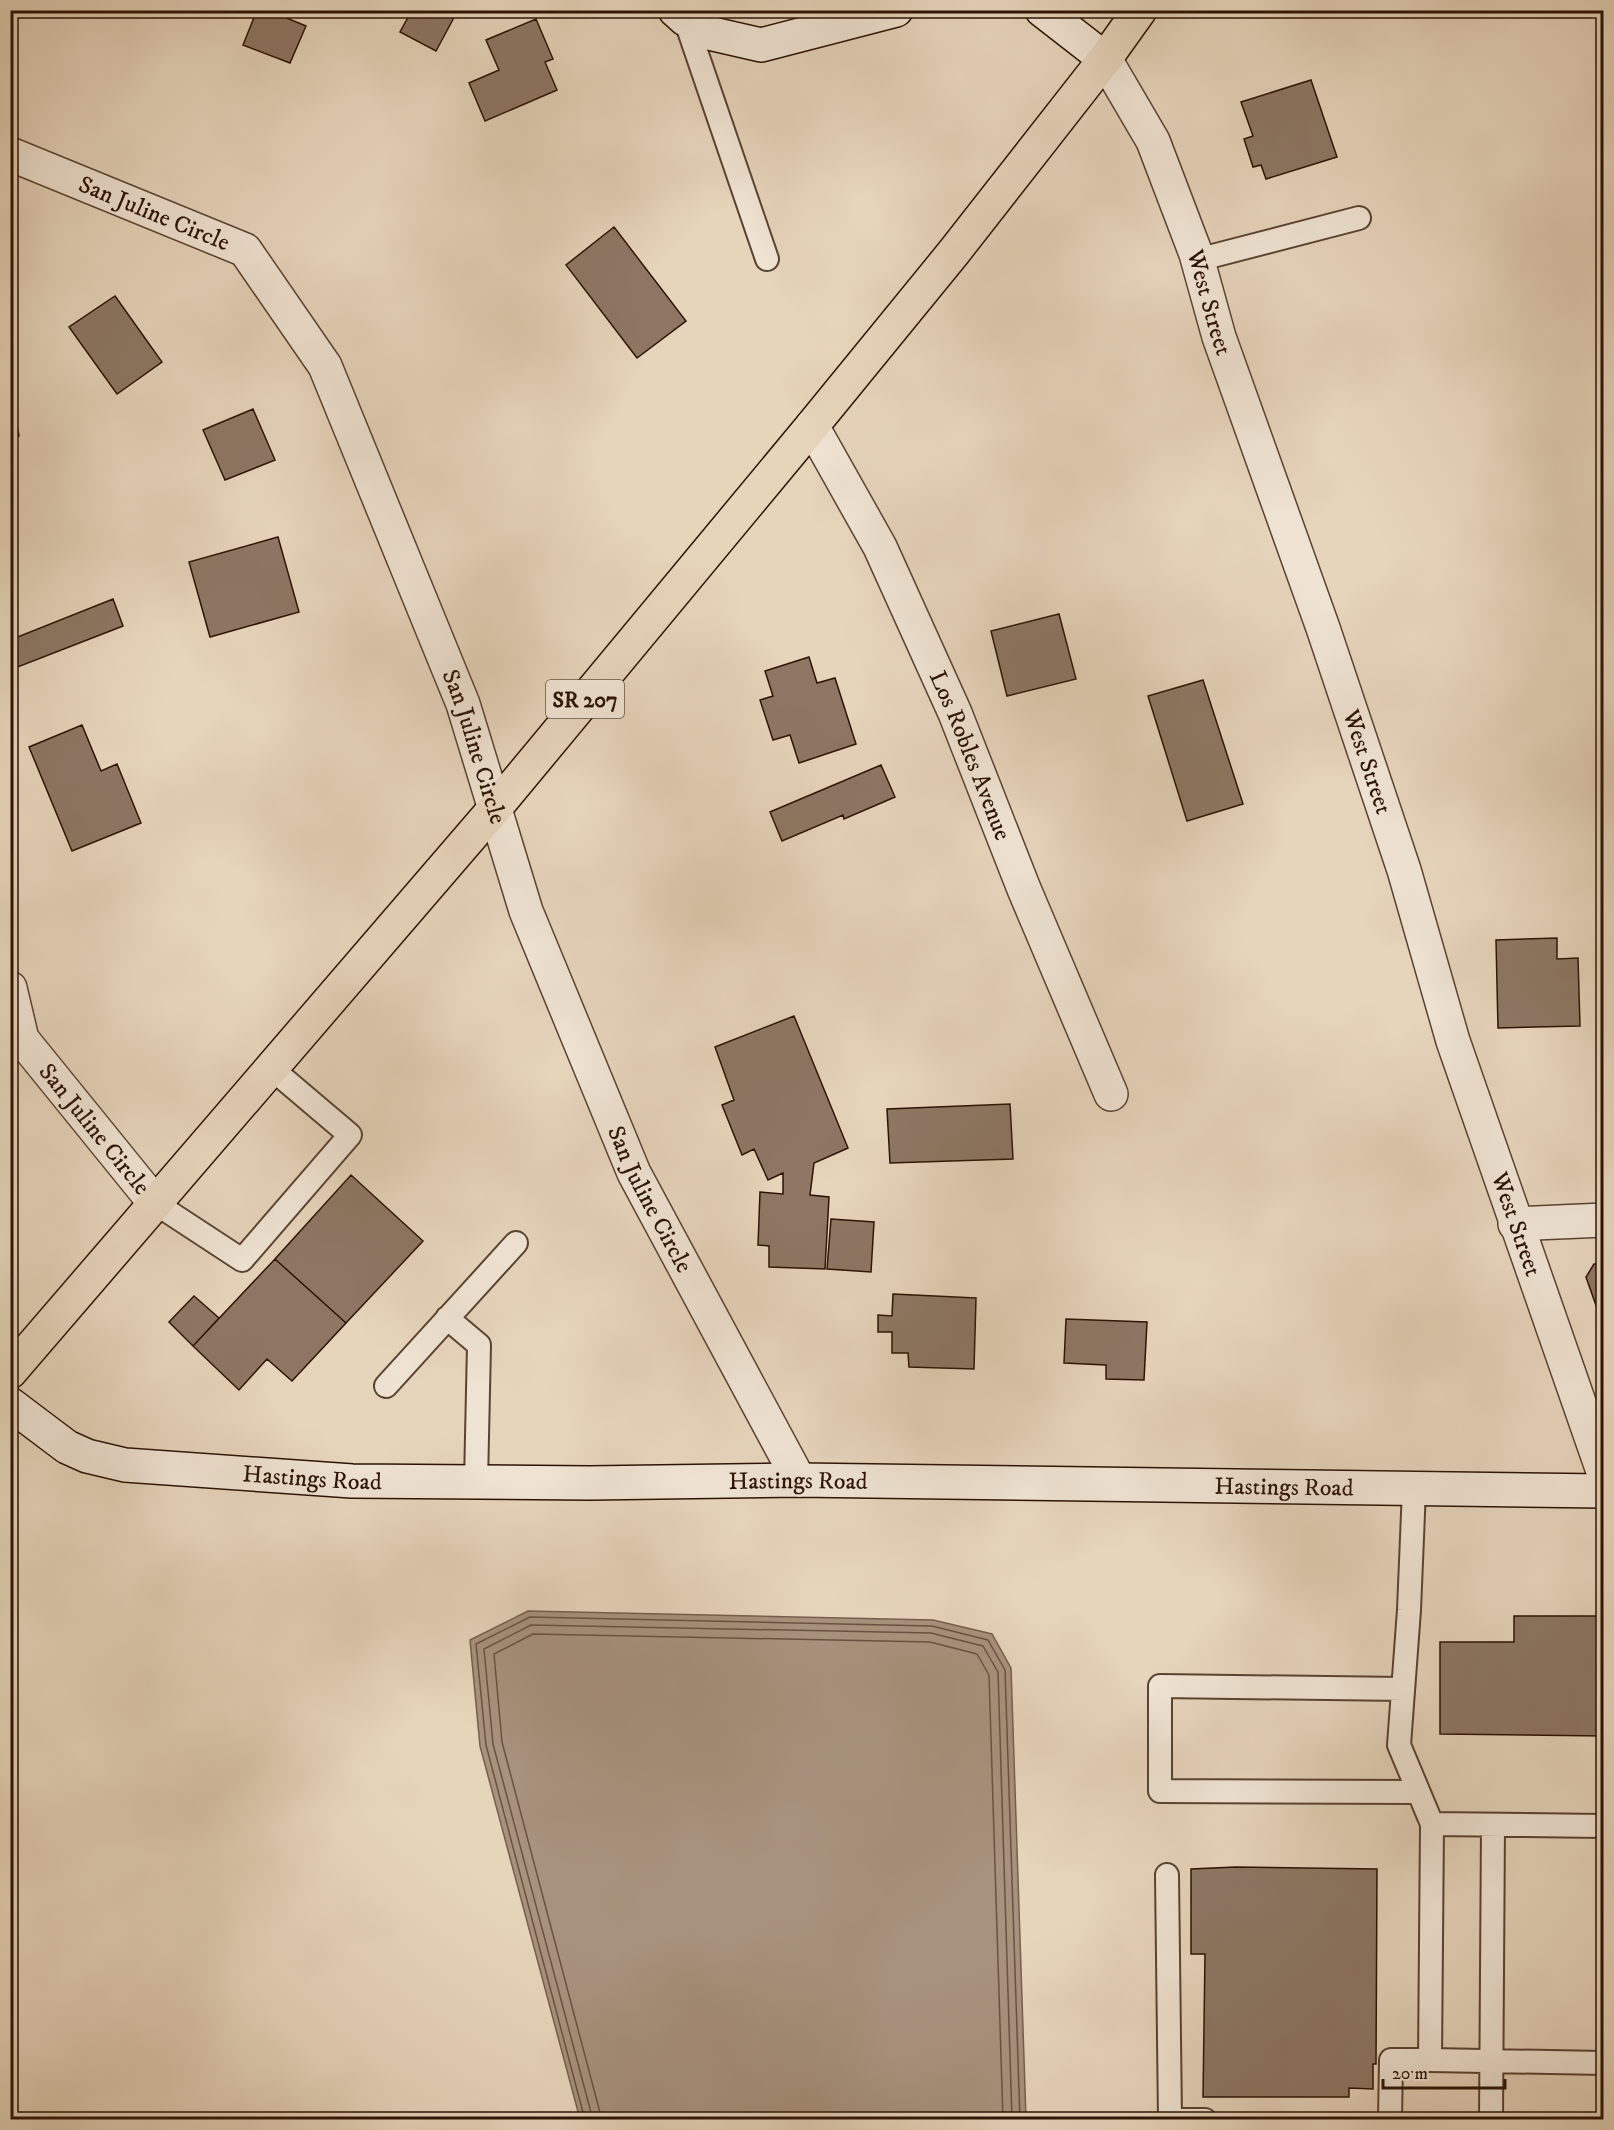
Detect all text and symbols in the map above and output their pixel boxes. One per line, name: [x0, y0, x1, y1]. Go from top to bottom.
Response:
street label: San Juline Circle: [74, 170, 234, 258]
street label: West Street: [1179, 245, 1238, 360]
street label: San Juline Circle: [435, 665, 513, 828]
street label: Los Robles Avenue: [922, 666, 1017, 845]
road number: SR 207: [546, 680, 624, 718]
street label: West Street: [1335, 705, 1398, 818]
street label: San Juline Circle: [32, 1058, 156, 1201]
street label: San Juline Circle: [600, 1122, 699, 1278]
street label: West Street: [1484, 1167, 1548, 1281]
street label: Hastings Road: [242, 1459, 382, 1497]
street label: Hastings Road: [728, 1466, 868, 1497]
street label: Hastings Road: [1214, 1472, 1354, 1504]
scale bar: [1383, 2052, 1504, 2090]
text: 20 m: [1392, 2063, 1428, 2085]

